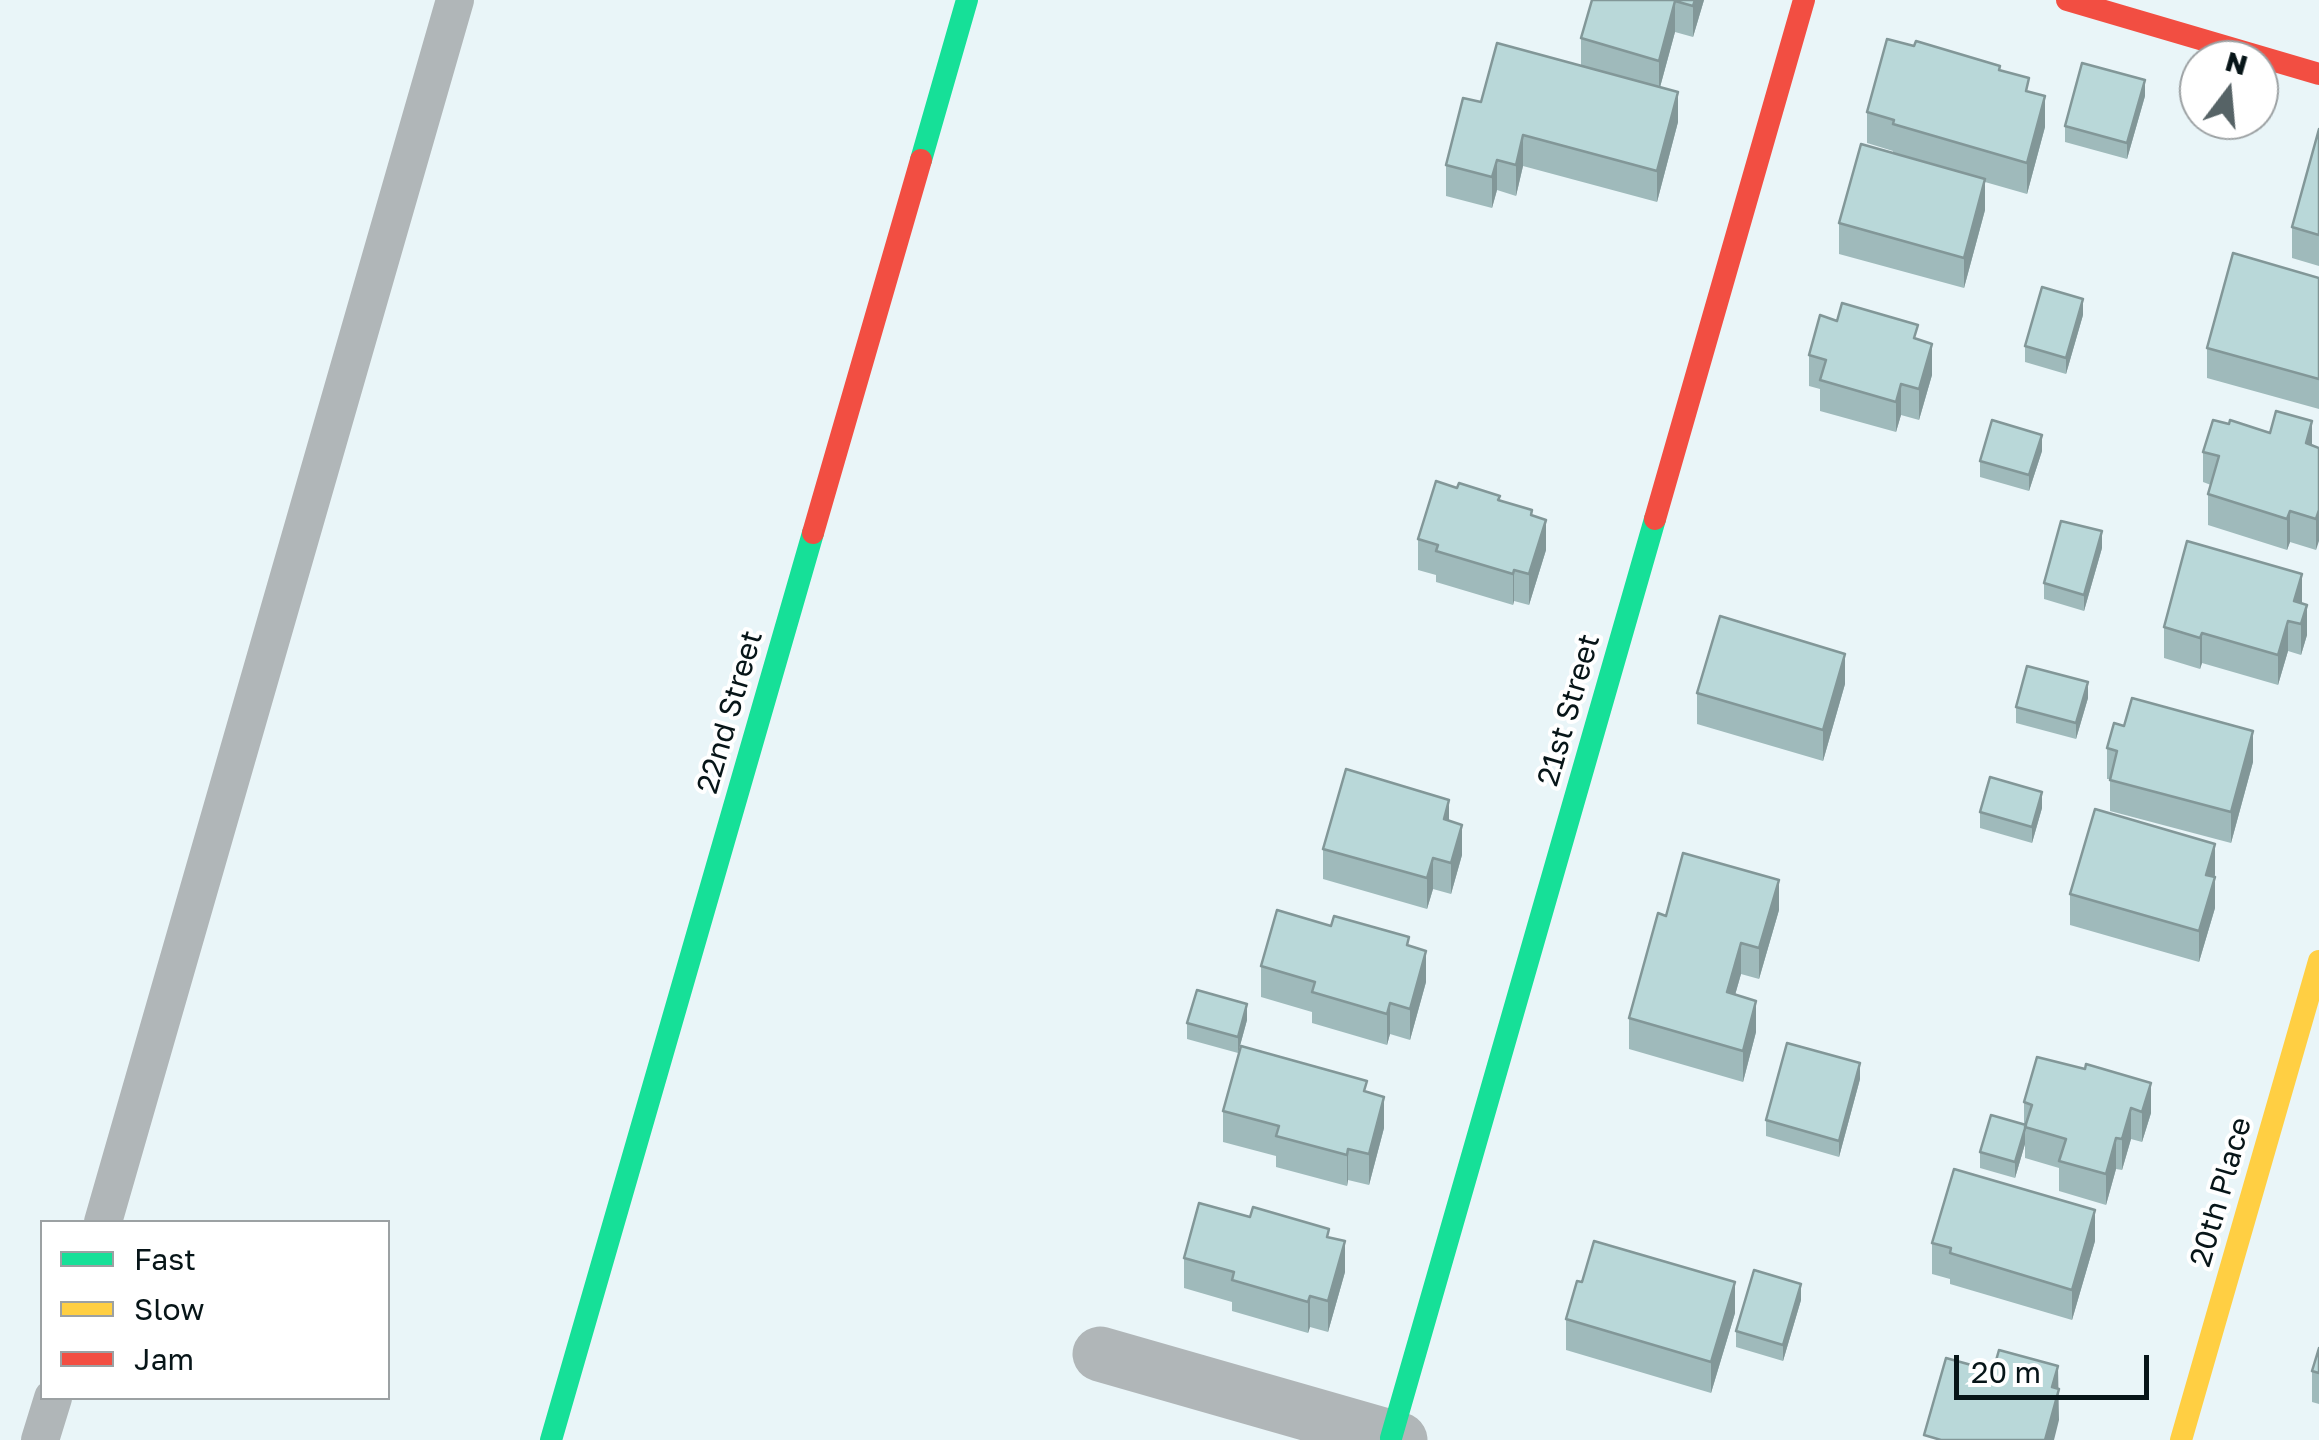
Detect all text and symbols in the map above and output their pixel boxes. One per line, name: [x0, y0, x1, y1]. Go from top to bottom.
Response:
north arrow: [2179, 40, 2279, 140]
text: N: [2222, 44, 2252, 81]
street label: 22nd Street: [690, 626, 770, 798]
street label: 21st Street: [1530, 630, 1608, 790]
street label: 20th Place: [2182, 1113, 2260, 1271]
legend: [40, 1220, 390, 1400]
text: Fast: [134, 1241, 196, 1277]
text: Slow: [134, 1291, 205, 1327]
scale bar: [1959, 1335, 2154, 1397]
text: Jam: [134, 1341, 194, 1377]
text: 20 m: [1971, 1354, 2041, 1390]

